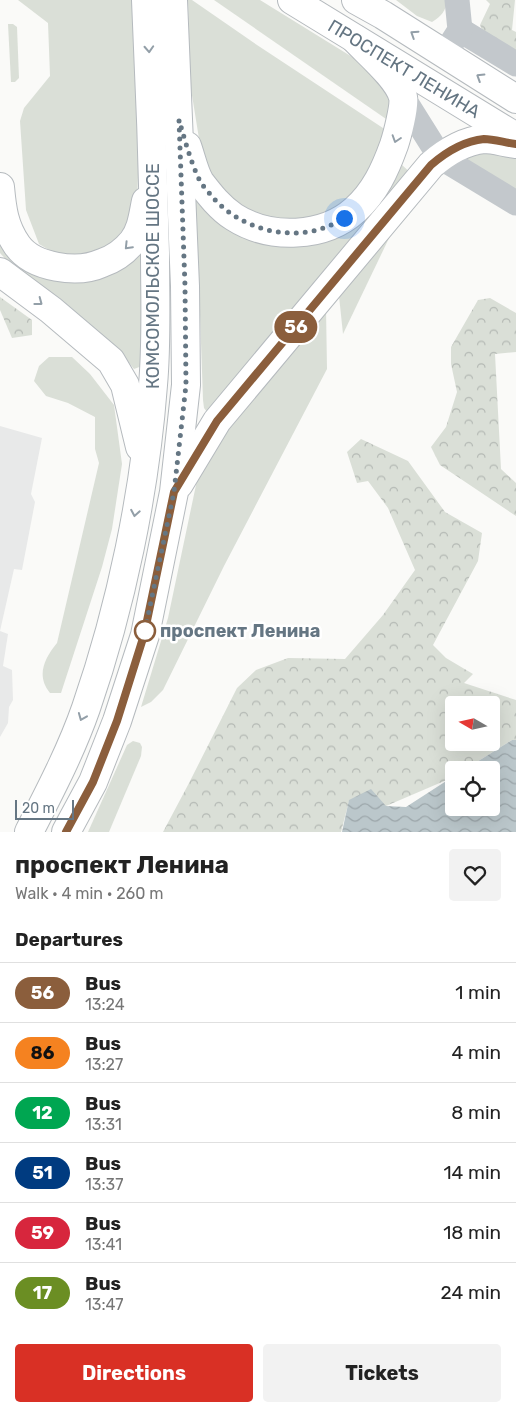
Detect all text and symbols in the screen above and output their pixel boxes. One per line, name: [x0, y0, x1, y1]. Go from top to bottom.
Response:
street label: ПРОСПЕКТ ЛЕНИНА: [324, 15, 484, 123]
one-way arrow: [410, 31, 419, 41]
one-way arrow: [143, 45, 154, 53]
one-way arrow: [477, 73, 486, 83]
one-way arrow: [391, 134, 401, 143]
street label: КОМСОМОЛЬСКОЕ ШОССЕ: [142, 163, 164, 389]
your location: [332, 206, 357, 231]
one-way arrow: [125, 240, 134, 249]
one-way arrow: [33, 296, 42, 304]
line badge: 56: [274, 311, 318, 343]
text: 56: [284, 316, 308, 338]
one-way arrow: [131, 509, 141, 517]
marker: проспект Ленина: [134, 620, 156, 642]
place label: проспект Ленина: [160, 620, 320, 642]
north arrow: [445, 696, 500, 751]
map controls: [445, 696, 500, 816]
one-way arrow: [78, 713, 88, 721]
button: locate: [445, 761, 500, 816]
scale bar: [15, 797, 74, 820]
text: 20 m: [22, 800, 55, 817]
button: heart: [449, 849, 501, 901]
text: проспект Ленина: [15, 851, 229, 879]
text: Walk · 4 min · 260 m: [15, 884, 164, 903]
text: Departures: [15, 928, 123, 951]
text: Bus: [85, 972, 121, 995]
text: 1 min: [455, 981, 501, 1004]
text: 56: [31, 982, 54, 1004]
text: 13:24: [85, 995, 125, 1014]
text: Bus: [85, 1032, 121, 1055]
text: 4 min: [452, 1041, 501, 1064]
text: 86: [31, 1042, 54, 1064]
text: 13:27: [85, 1055, 123, 1074]
text: Bus: [85, 1092, 121, 1115]
text: 8 min: [451, 1101, 501, 1124]
text: 12: [32, 1102, 53, 1124]
text: 13:31: [85, 1115, 122, 1134]
text: Bus: [85, 1152, 121, 1175]
text: 14 min: [443, 1161, 501, 1184]
text: 51: [32, 1162, 53, 1184]
text: 13:37: [85, 1175, 123, 1194]
text: Bus: [85, 1212, 121, 1235]
text: 18 min: [443, 1221, 501, 1244]
text: 59: [31, 1222, 54, 1244]
text: 13:41: [85, 1235, 122, 1254]
text: Bus: [85, 1272, 121, 1295]
text: 24 min: [441, 1281, 501, 1304]
text: 17: [33, 1282, 52, 1304]
text: 13:47: [85, 1295, 123, 1314]
button: Directions: [15, 1344, 253, 1402]
button: Tickets: [263, 1344, 501, 1402]

